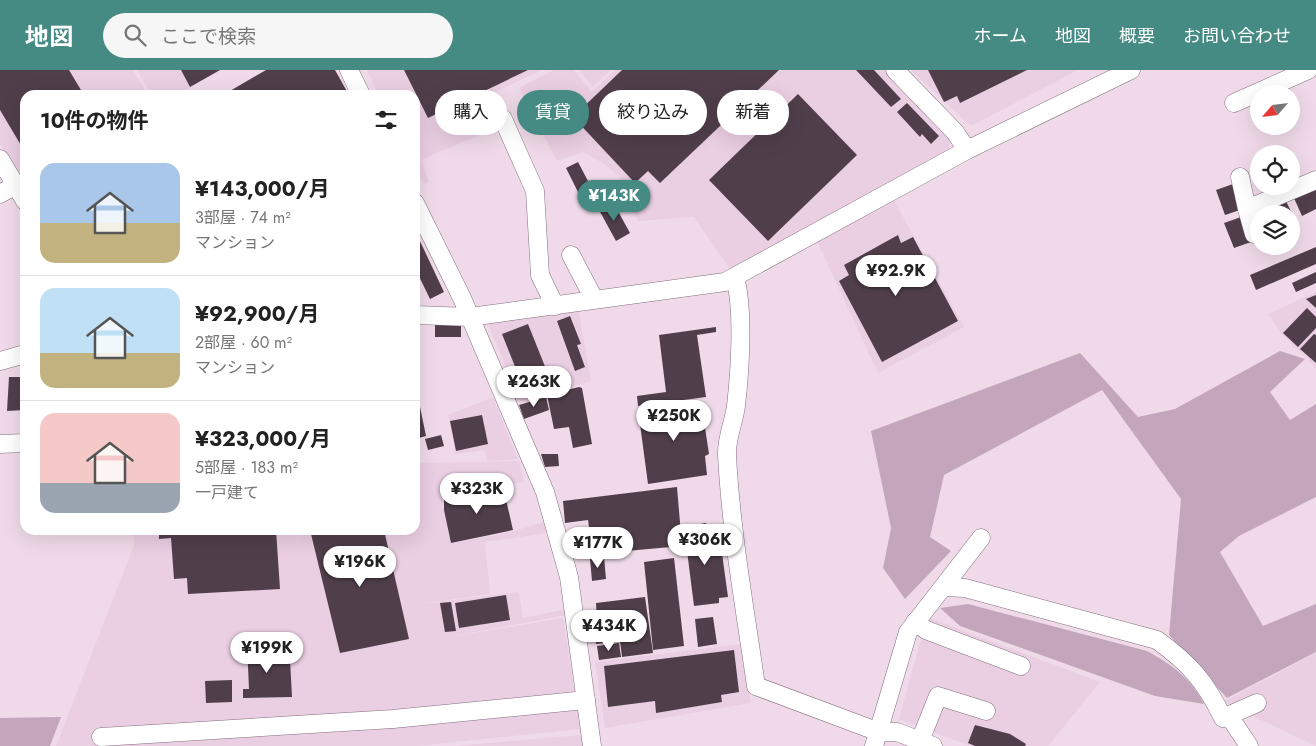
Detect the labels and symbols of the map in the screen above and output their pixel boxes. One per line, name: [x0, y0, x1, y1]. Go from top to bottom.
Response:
north arrow: [1250, 85, 1300, 135]
pin: ¥143K: [579, 180, 649, 222]
pin: ¥92.9K: [855, 254, 937, 297]
pin: ¥263K: [499, 366, 569, 408]
pin: ¥250K: [639, 400, 709, 442]
pin: ¥323K: [442, 472, 512, 515]
pin: ¥306K: [670, 524, 740, 566]
pin: ¥177K: [563, 526, 633, 569]
pin: ¥196K: [325, 546, 395, 588]
pin: ¥434K: [574, 610, 644, 652]
pin: ¥199K: [232, 632, 302, 674]

